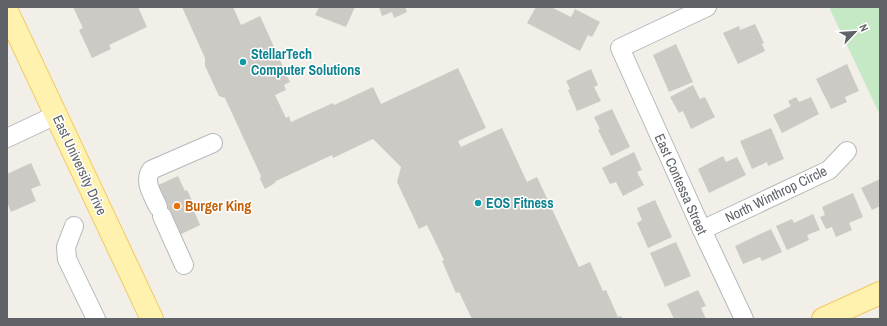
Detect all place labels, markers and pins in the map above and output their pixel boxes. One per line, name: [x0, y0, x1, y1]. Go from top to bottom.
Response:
place label: StellarTech Computer Solutions: [251, 45, 361, 79]
marker: StellarTech Computer Solutions: [238, 57, 248, 67]
place label: EOS Fitness: [486, 194, 554, 212]
place label: Burger King: [185, 197, 251, 215]
marker: EOS Fitness: [473, 198, 483, 208]
marker: Burger King: [172, 201, 182, 211]

